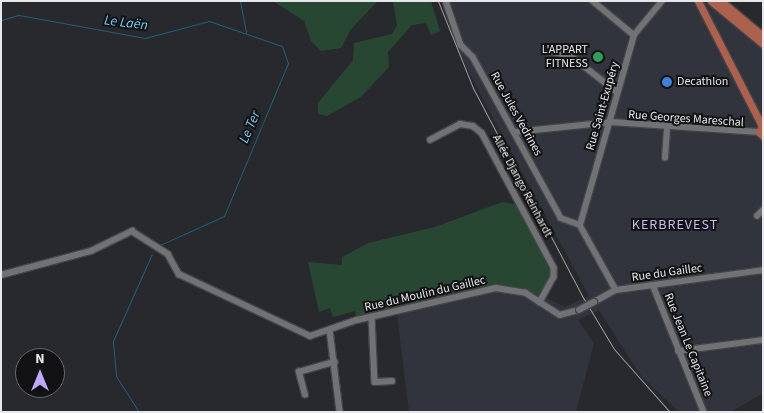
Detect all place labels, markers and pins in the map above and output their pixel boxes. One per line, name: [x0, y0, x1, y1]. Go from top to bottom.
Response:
place label: L'APPART FITNESS: [542, 43, 588, 71]
marker: L'APPART FITNESS: [592, 51, 604, 63]
place label: Decathlon: [677, 75, 728, 89]
marker: Decathlon: [661, 76, 673, 88]

